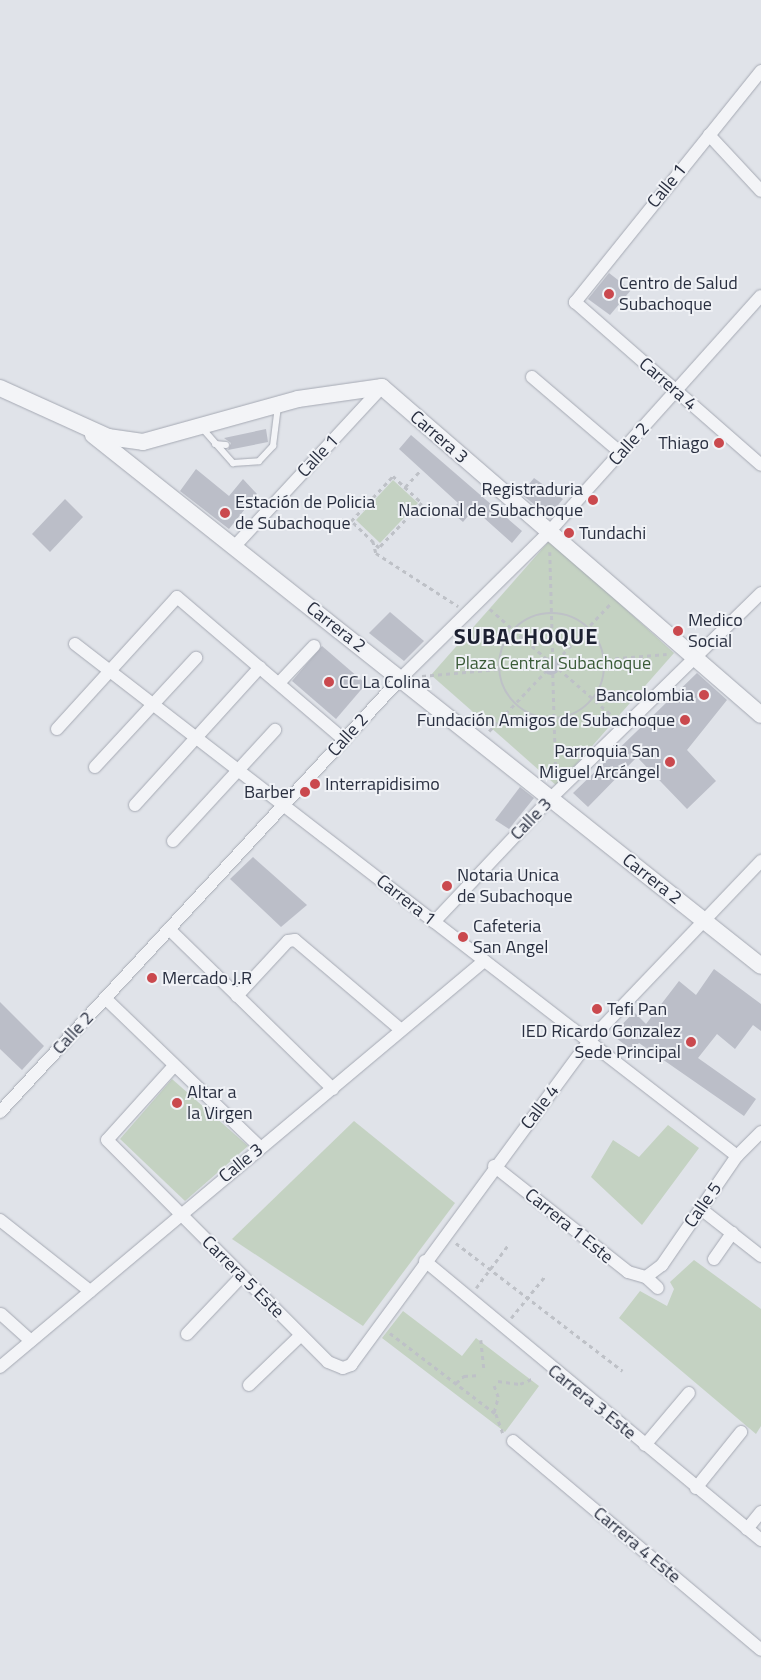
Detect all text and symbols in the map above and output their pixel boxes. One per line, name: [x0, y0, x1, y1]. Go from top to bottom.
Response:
street label: Calle 1: [643, 160, 691, 212]
place label: Centro de Salud Subachoque: [619, 273, 738, 316]
marker: Centro de Salud Subachoque: [603, 288, 615, 300]
street label: Carrera 4: [635, 353, 701, 415]
street label: Carrera 3: [406, 406, 472, 468]
street label: Calle 2: [604, 418, 654, 470]
street label: Calle 1: [293, 430, 343, 482]
place label: Thiago: [658, 432, 709, 454]
marker: Thiago: [713, 437, 725, 449]
place label: Registraduria Nacional de Subachoque: [398, 479, 583, 522]
place label: Estación de Policia de Subachoque: [235, 492, 375, 534]
marker: Registraduria Nacional de Subachoque: [587, 494, 599, 506]
marker: Estación de Policia de Subachoque: [219, 507, 231, 519]
place label: Tundachi: [579, 522, 646, 544]
marker: Tundachi: [563, 527, 575, 539]
street label: Carrera 2: [302, 597, 370, 657]
place label: Medico Social: [688, 610, 743, 652]
district label: SUBACHOQUE: [452, 624, 600, 650]
marker: Medico Social: [672, 625, 684, 637]
park label: Plaza Central Subachoque: [455, 652, 651, 674]
place label: CC La Colina: [339, 671, 430, 693]
marker: CC La Colina: [323, 676, 335, 688]
place label: Bancolombia: [596, 684, 694, 706]
marker: Bancolombia: [698, 689, 710, 701]
street label: Calle 2: [323, 709, 373, 761]
place label: Fundación Amigos de Subachoque: [417, 709, 675, 731]
marker: Fundación Amigos de Subachoque: [679, 714, 691, 726]
place label: Parroquia San Miguel Arcángel: [539, 741, 660, 784]
marker: Parroquia San Miguel Arcángel: [664, 756, 676, 768]
place label: Interrapidisimo: [325, 773, 440, 795]
marker: Interrapidisimo: [309, 778, 321, 790]
place label: Barber: [244, 781, 295, 803]
marker: Barber: [299, 786, 311, 798]
street label: Calle 3: [506, 793, 556, 845]
street label: Carrera 2: [618, 849, 686, 909]
place label: Notaria Unica de Subachoque: [457, 865, 573, 908]
street label: Carrera 1: [372, 870, 440, 930]
marker: Notaria Unica de Subachoque: [441, 880, 453, 892]
place label: Cafeteria San Angel: [473, 916, 548, 959]
marker: Cafeteria San Angel: [457, 931, 469, 943]
place label: Mercado J.R: [162, 967, 252, 989]
marker: Mercado J.R: [146, 972, 158, 984]
place label: Tefi Pan: [607, 998, 667, 1020]
marker: Tefi Pan: [591, 1003, 603, 1015]
street label: Calle 2: [48, 1007, 98, 1059]
place label: IED Ricardo Gonzalez Sede Principal: [521, 1021, 681, 1064]
marker: IED Ricardo Gonzalez Sede Principal: [685, 1036, 697, 1048]
street label: Calle 4: [516, 1080, 564, 1134]
place label: Altar a la Virgen: [187, 1082, 253, 1124]
marker: Altar a la Virgen: [171, 1097, 183, 1109]
street label: Calle 3: [215, 1139, 267, 1187]
street label: Calle 5: [680, 1178, 726, 1232]
street label: Carrera 1 Este: [521, 1184, 617, 1268]
street label: Carrera 5 Este: [197, 1231, 289, 1323]
street label: Carrera 3 Este: [544, 1360, 640, 1444]
street label: Carrera 4 Este: [589, 1502, 685, 1588]

